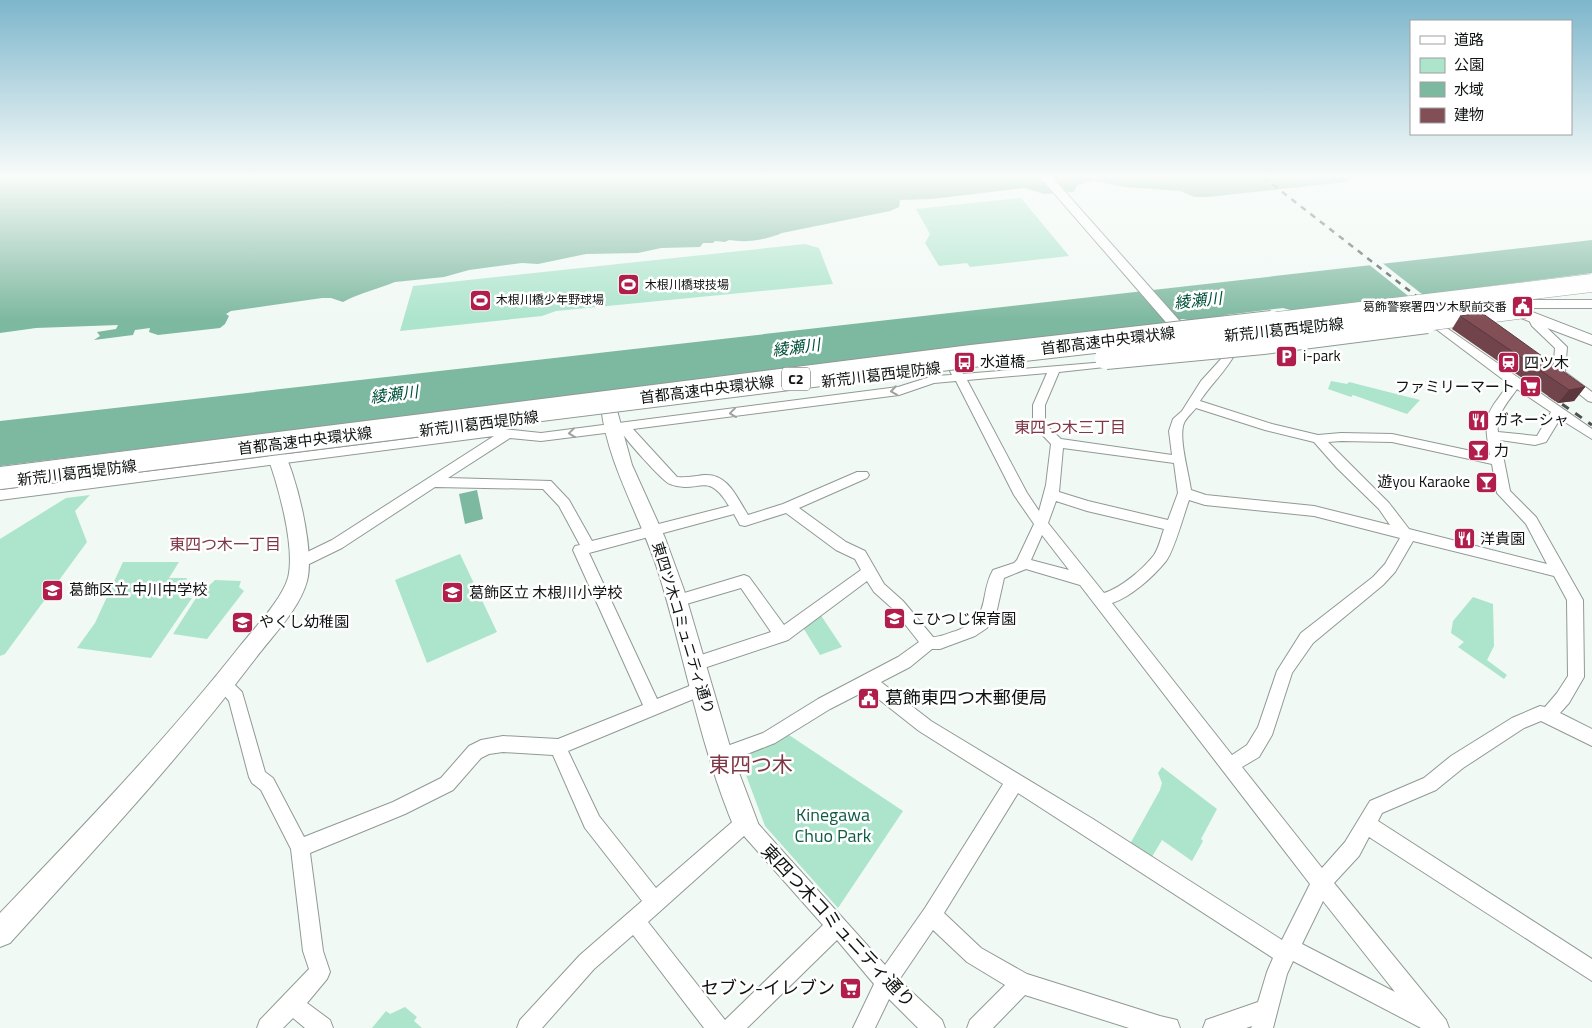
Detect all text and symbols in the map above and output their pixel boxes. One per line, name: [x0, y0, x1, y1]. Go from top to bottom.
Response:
legend: [1410, 20, 1572, 135]
text: 道路: [1454, 28, 1484, 51]
text: 公園: [1454, 53, 1484, 76]
text: 水域: [1454, 78, 1484, 101]
text: 建物: [1454, 103, 1484, 126]
sports icon: 木根川橋球技場: [617, 273, 641, 297]
place label: 木根川橋球技場: [645, 275, 729, 294]
water label: 綾瀬川: [1173, 285, 1225, 314]
sports icon: 木根川橋少年野球場: [468, 288, 492, 312]
place label: 木根川橋少年野球場: [496, 290, 604, 309]
public building icon: 葛飾警察署四ツ木駅前交番: [1511, 295, 1535, 319]
place label: 葛飾警察署四ツ木駅前交番: [1363, 297, 1507, 316]
street label: 新荒川葛西堤防線: [1223, 312, 1345, 347]
street label: 首都高速中央環状線: [1040, 321, 1176, 360]
water label: 綾瀬川: [771, 332, 823, 362]
parking icon: i-park: [1275, 344, 1299, 368]
place label: i-park: [1303, 344, 1341, 367]
bus stop icon: 水道橋: [952, 350, 976, 374]
place label: 水道橋: [980, 350, 1025, 373]
station icon: 四ツ木: [1496, 351, 1520, 375]
place label: 四ツ木: [1524, 351, 1569, 374]
street label: 新荒川葛西堤防線: [820, 356, 942, 393]
road number: C2: [782, 368, 810, 390]
street label: 首都高速中央環状線: [639, 370, 775, 409]
place label: ファミリーマート: [1395, 375, 1515, 398]
supermarket icon: ファミリーマート: [1519, 375, 1543, 399]
water label: 綾瀬川: [369, 379, 421, 409]
one-way arrow: [890, 385, 898, 396]
street label: 新荒川葛西堤防線: [418, 405, 540, 442]
one-way arrow: [729, 407, 737, 418]
restaurant icon: ガネーシャ: [1466, 408, 1490, 432]
place label: ガネーシャ: [1494, 408, 1569, 431]
district label: 東四つ木三丁目: [1014, 415, 1126, 439]
street label: 首都高速中央環状線: [237, 421, 373, 460]
one-way arrow: [568, 427, 576, 438]
bar icon: 力: [1466, 439, 1490, 463]
place label: 力: [1494, 439, 1509, 462]
street label: 新荒川葛西堤防線: [16, 454, 138, 491]
place label: 遊you Karaoke: [1377, 470, 1470, 493]
bar icon: 遊you Karaoke: [1474, 470, 1498, 494]
restaurant icon: 洋貴園: [1452, 527, 1476, 551]
place label: 洋貴園: [1480, 527, 1525, 550]
district label: 東四つ木一丁目: [169, 532, 281, 556]
street label: 東四ツ木コミュニティ通り: [646, 539, 721, 717]
school or university icon: 葛飾区立 中川中学校: [41, 578, 65, 602]
place label: 葛飾区立 中川中学校: [69, 578, 207, 601]
school or university icon: 葛飾区立 木根川小学校: [441, 581, 465, 605]
place label: 葛飾区立 木根川小学校: [469, 581, 622, 604]
school or university icon: こひつじ保育園: [883, 607, 907, 631]
place label: こひつじ保育園: [911, 607, 1016, 630]
school or university icon: やくし幼稚園: [231, 610, 255, 634]
place label: やくし幼稚園: [259, 610, 349, 633]
place label: 葛飾東四つ木郵便局: [885, 684, 1047, 711]
public building icon: 葛飾東四つ木郵便局: [857, 686, 881, 710]
district label: 東四つ木: [709, 748, 793, 780]
park label: Kinegawa Chuo Park: [795, 801, 872, 849]
street label: 東四つ木コミュニティ通り: [755, 838, 922, 1013]
place label: セブン-イレブン: [701, 974, 835, 1001]
supermarket icon: セブン-イレブン: [839, 976, 863, 1000]

